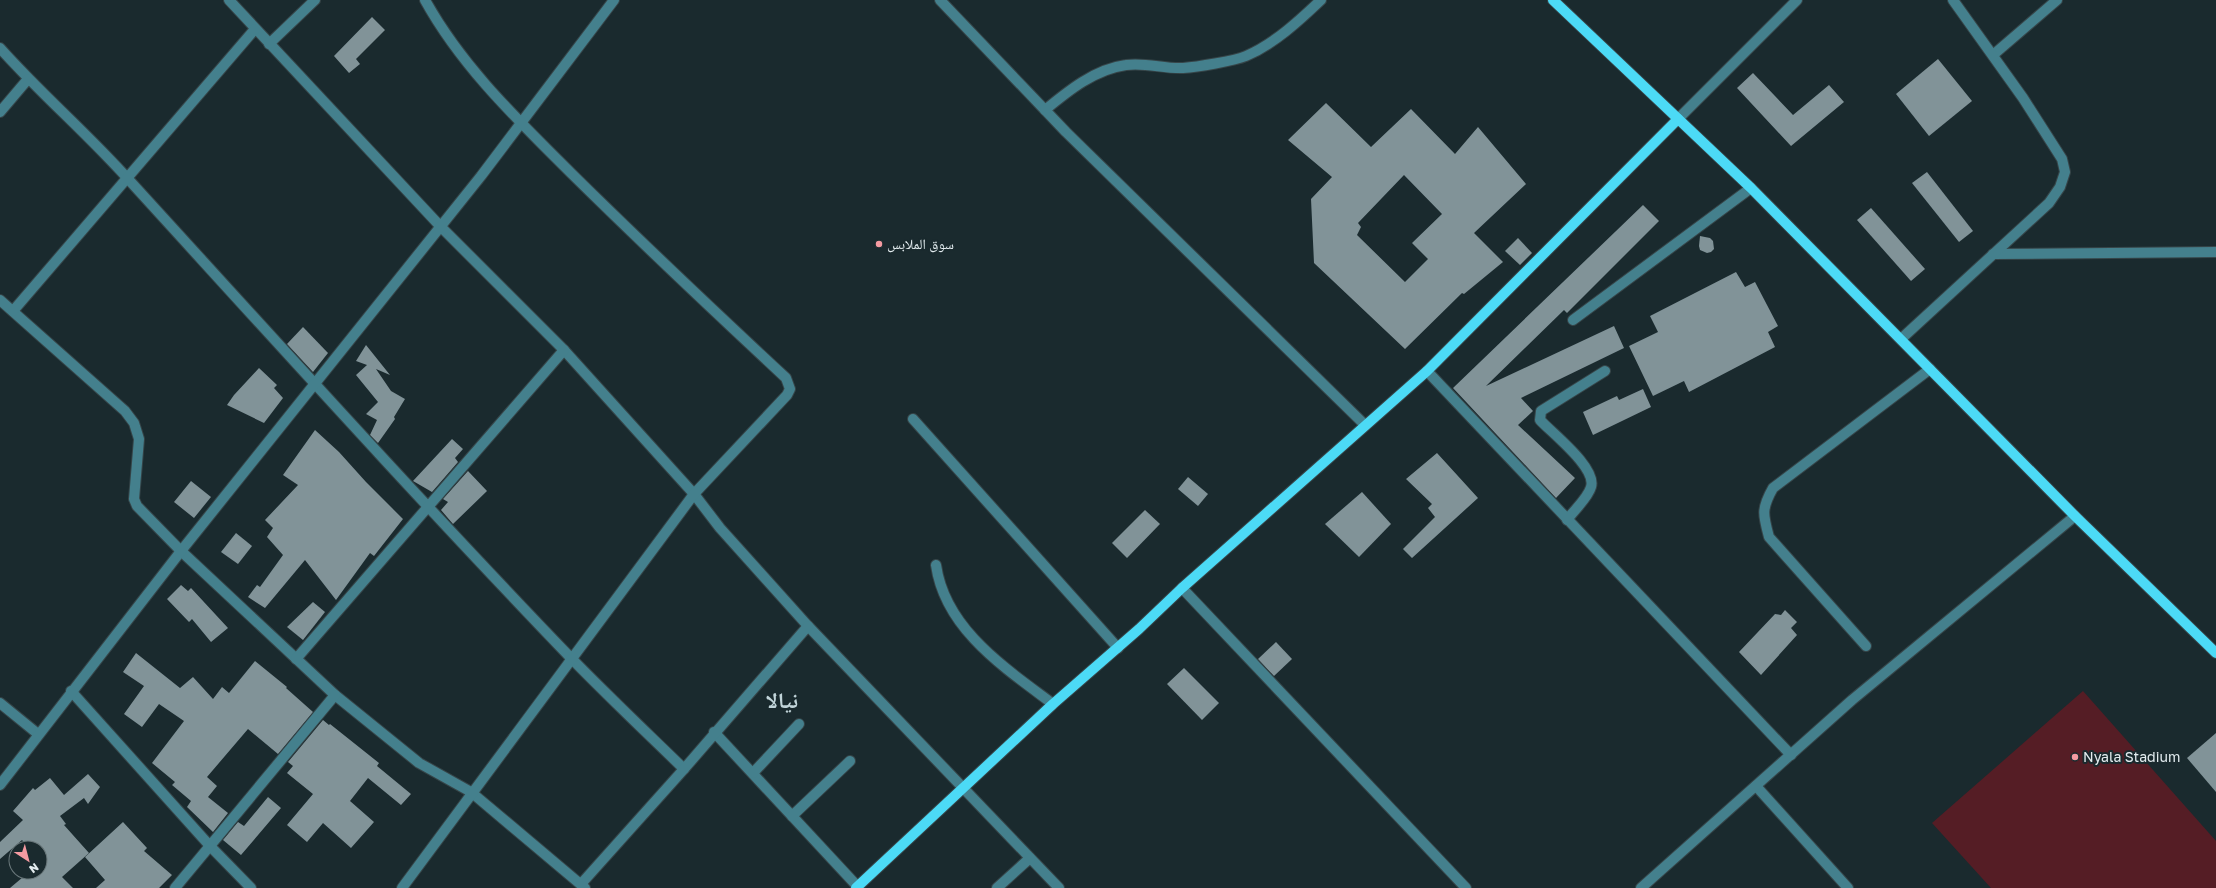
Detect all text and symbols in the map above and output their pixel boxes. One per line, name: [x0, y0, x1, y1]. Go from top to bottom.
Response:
place label: سوق الملابس: [887, 235, 954, 253]
marker: سوق الملابس: [874, 239, 884, 249]
district label: نيالا: [766, 686, 798, 713]
place label: Nyala Stadium: [2083, 748, 2180, 765]
marker: Nyala Stadium: [2070, 752, 2080, 762]
north arrow: [8, 840, 48, 880]
text: N: [27, 861, 41, 876]

